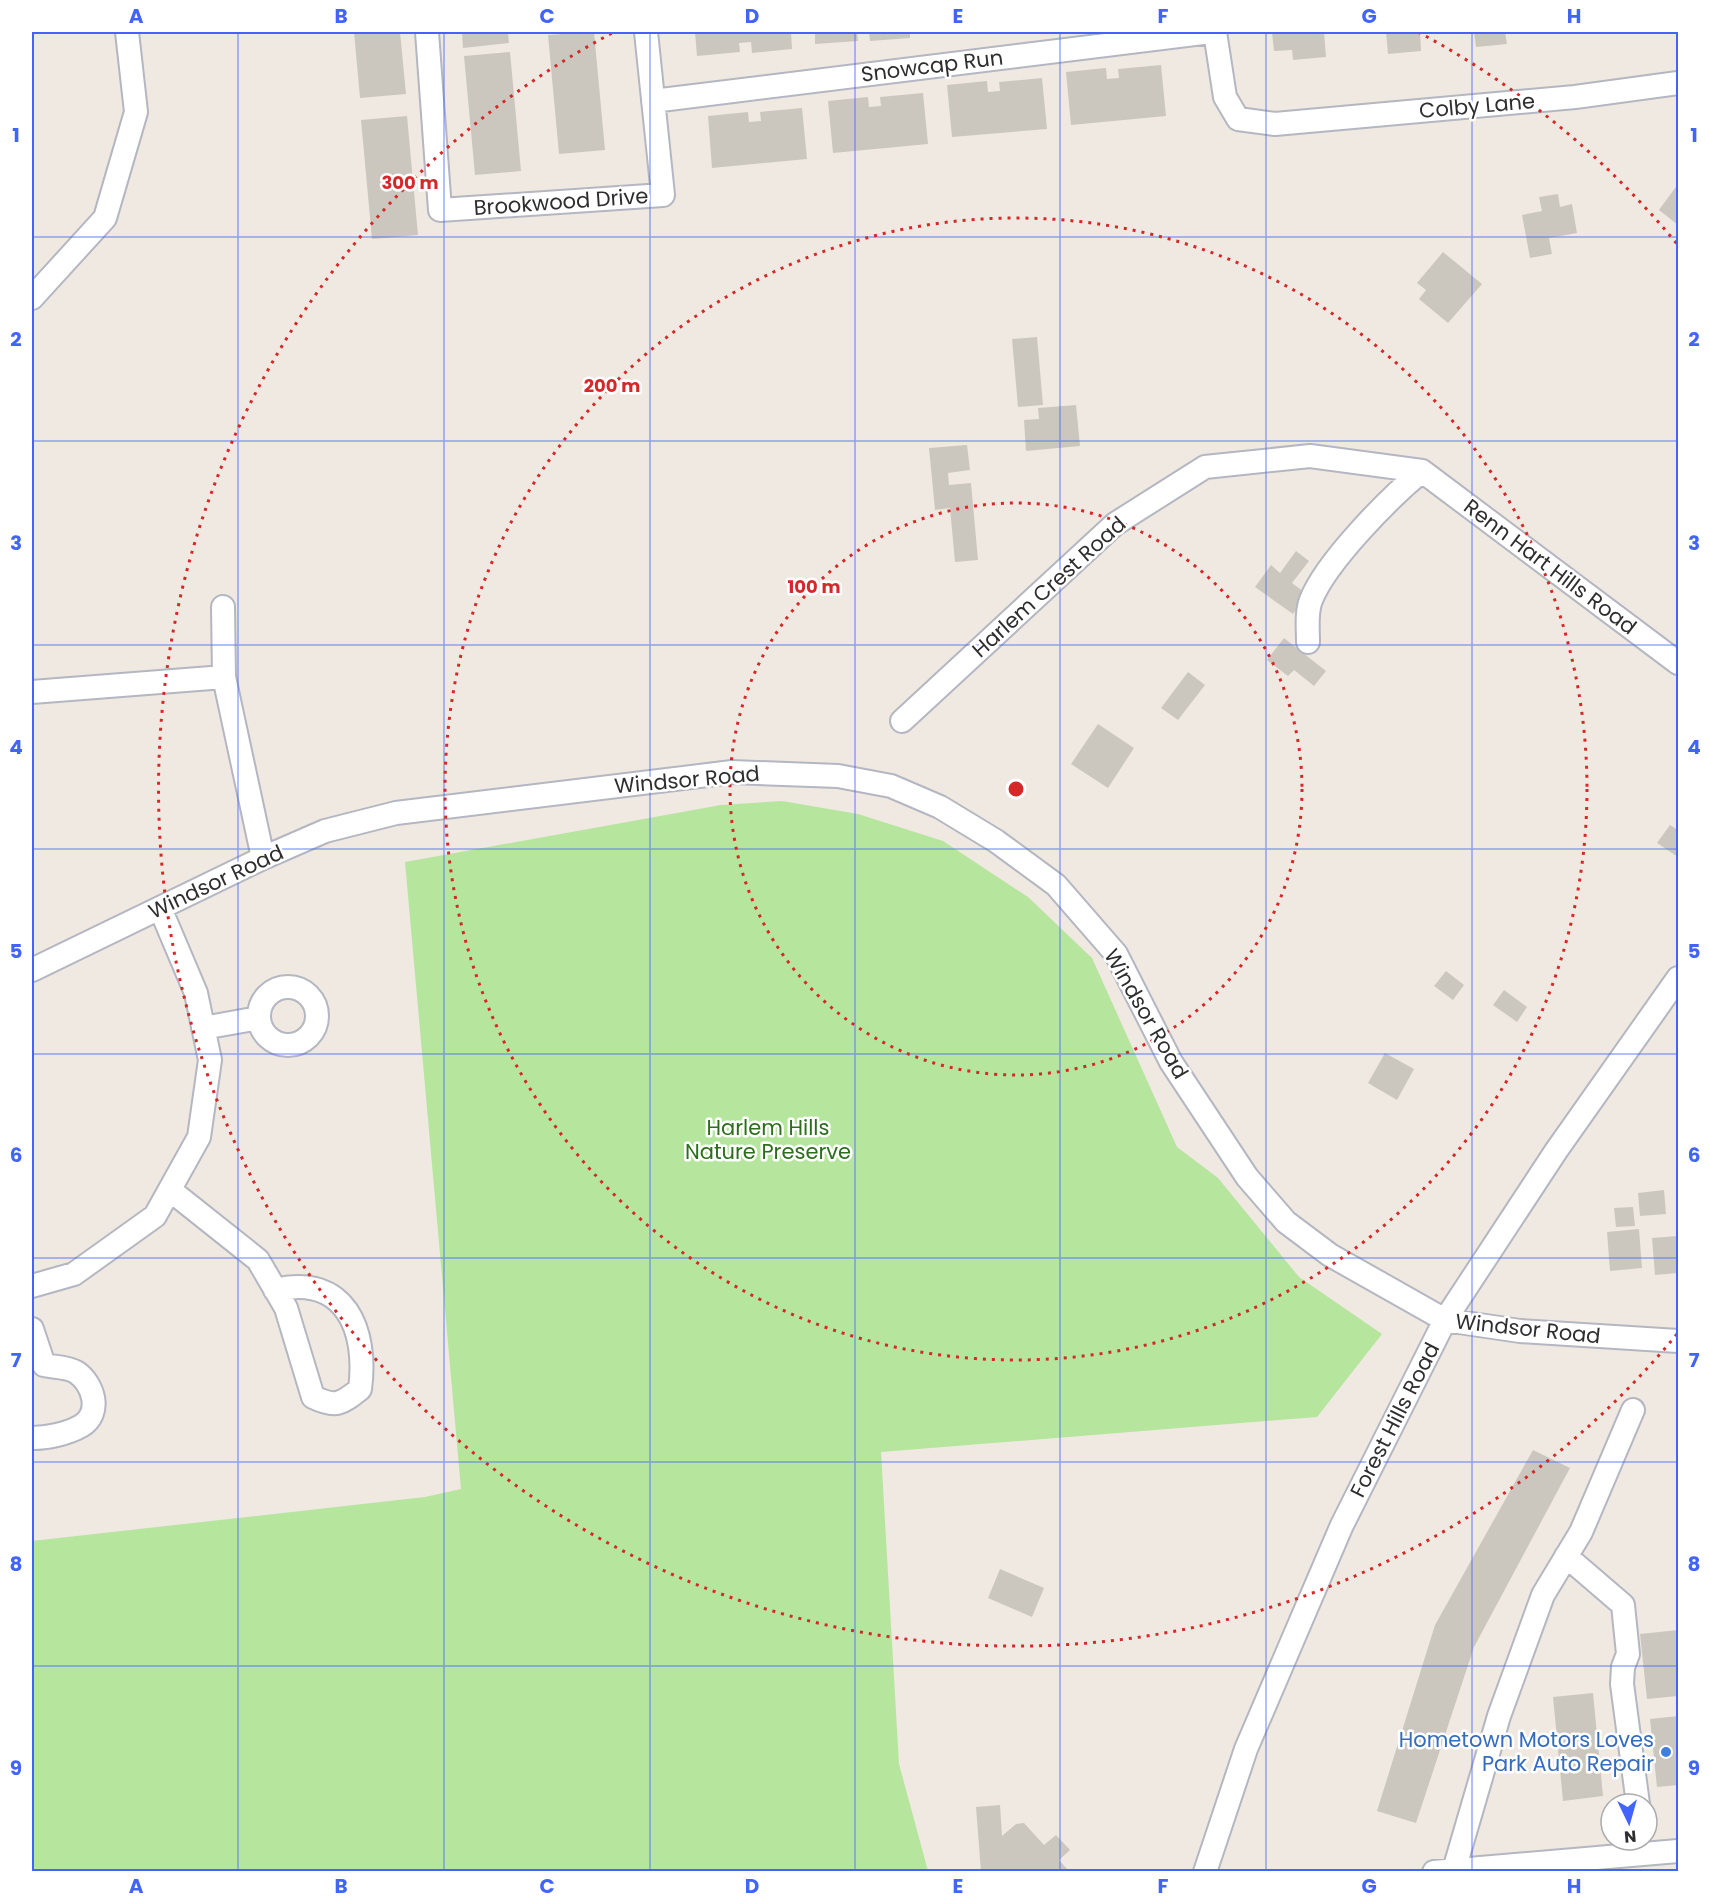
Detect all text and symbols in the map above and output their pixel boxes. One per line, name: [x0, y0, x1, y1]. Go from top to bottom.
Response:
text: A: [129, 2, 144, 30]
text: B: [334, 2, 348, 30]
text: C: [539, 2, 555, 30]
text: D: [745, 2, 759, 30]
text: E: [953, 2, 963, 30]
text: F: [1158, 2, 1169, 30]
text: G: [1361, 2, 1377, 30]
text: H: [1567, 2, 1581, 30]
street label: Snowcap Run: [859, 42, 1005, 89]
street label: Colby Lane: [1418, 86, 1536, 125]
text: 1: [12, 121, 20, 149]
text: 1: [1690, 121, 1698, 149]
text: 300 m: [381, 170, 439, 195]
street label: Brookwood Drive: [473, 181, 649, 222]
text: 2: [10, 325, 22, 353]
text: 2: [1688, 325, 1700, 353]
text: 200 m: [584, 373, 640, 398]
street label: Renn Hart Hills Road: [1458, 492, 1643, 641]
street label: Harlem Crest Road: [965, 510, 1132, 664]
text: 3: [10, 529, 22, 557]
text: 3: [1688, 529, 1700, 557]
text: 100 m: [787, 574, 841, 599]
text: 4: [9, 733, 23, 761]
text: 4: [1687, 733, 1701, 761]
street label: Windsor Road: [613, 759, 761, 800]
centre of rings: [1006, 779, 1026, 799]
street label: Windsor Road: [144, 838, 288, 925]
text: 5: [10, 937, 23, 965]
text: 5: [1688, 937, 1701, 965]
street label: Windsor Road: [1097, 943, 1195, 1084]
park label: Harlem Hills Nature Preserve: [685, 1113, 851, 1166]
text: 6: [10, 1141, 22, 1169]
text: 6: [1688, 1141, 1700, 1169]
street label: Windsor Road: [1454, 1306, 1602, 1351]
street label: Forest Hills Road: [1343, 1337, 1446, 1502]
text: 7: [11, 1346, 22, 1374]
text: 7: [1689, 1346, 1700, 1374]
text: 8: [10, 1550, 22, 1578]
text: 8: [1688, 1550, 1700, 1578]
place label: Hometown Motors Loves Park Auto Repair: [1399, 1725, 1654, 1778]
marker: Hometown Motors Loves Park Auto Repair: [1659, 1745, 1673, 1759]
text: 9: [10, 1754, 22, 1782]
text: 9: [1688, 1754, 1700, 1782]
north arrow: [1599, 1792, 1659, 1852]
text: N: [1623, 1824, 1637, 1848]
text: A: [129, 1872, 144, 1900]
text: B: [334, 1872, 348, 1900]
text: C: [539, 1872, 555, 1900]
text: D: [745, 1872, 759, 1900]
text: E: [953, 1872, 963, 1900]
text: F: [1158, 1872, 1169, 1900]
text: G: [1361, 1872, 1377, 1900]
text: H: [1567, 1872, 1581, 1900]

